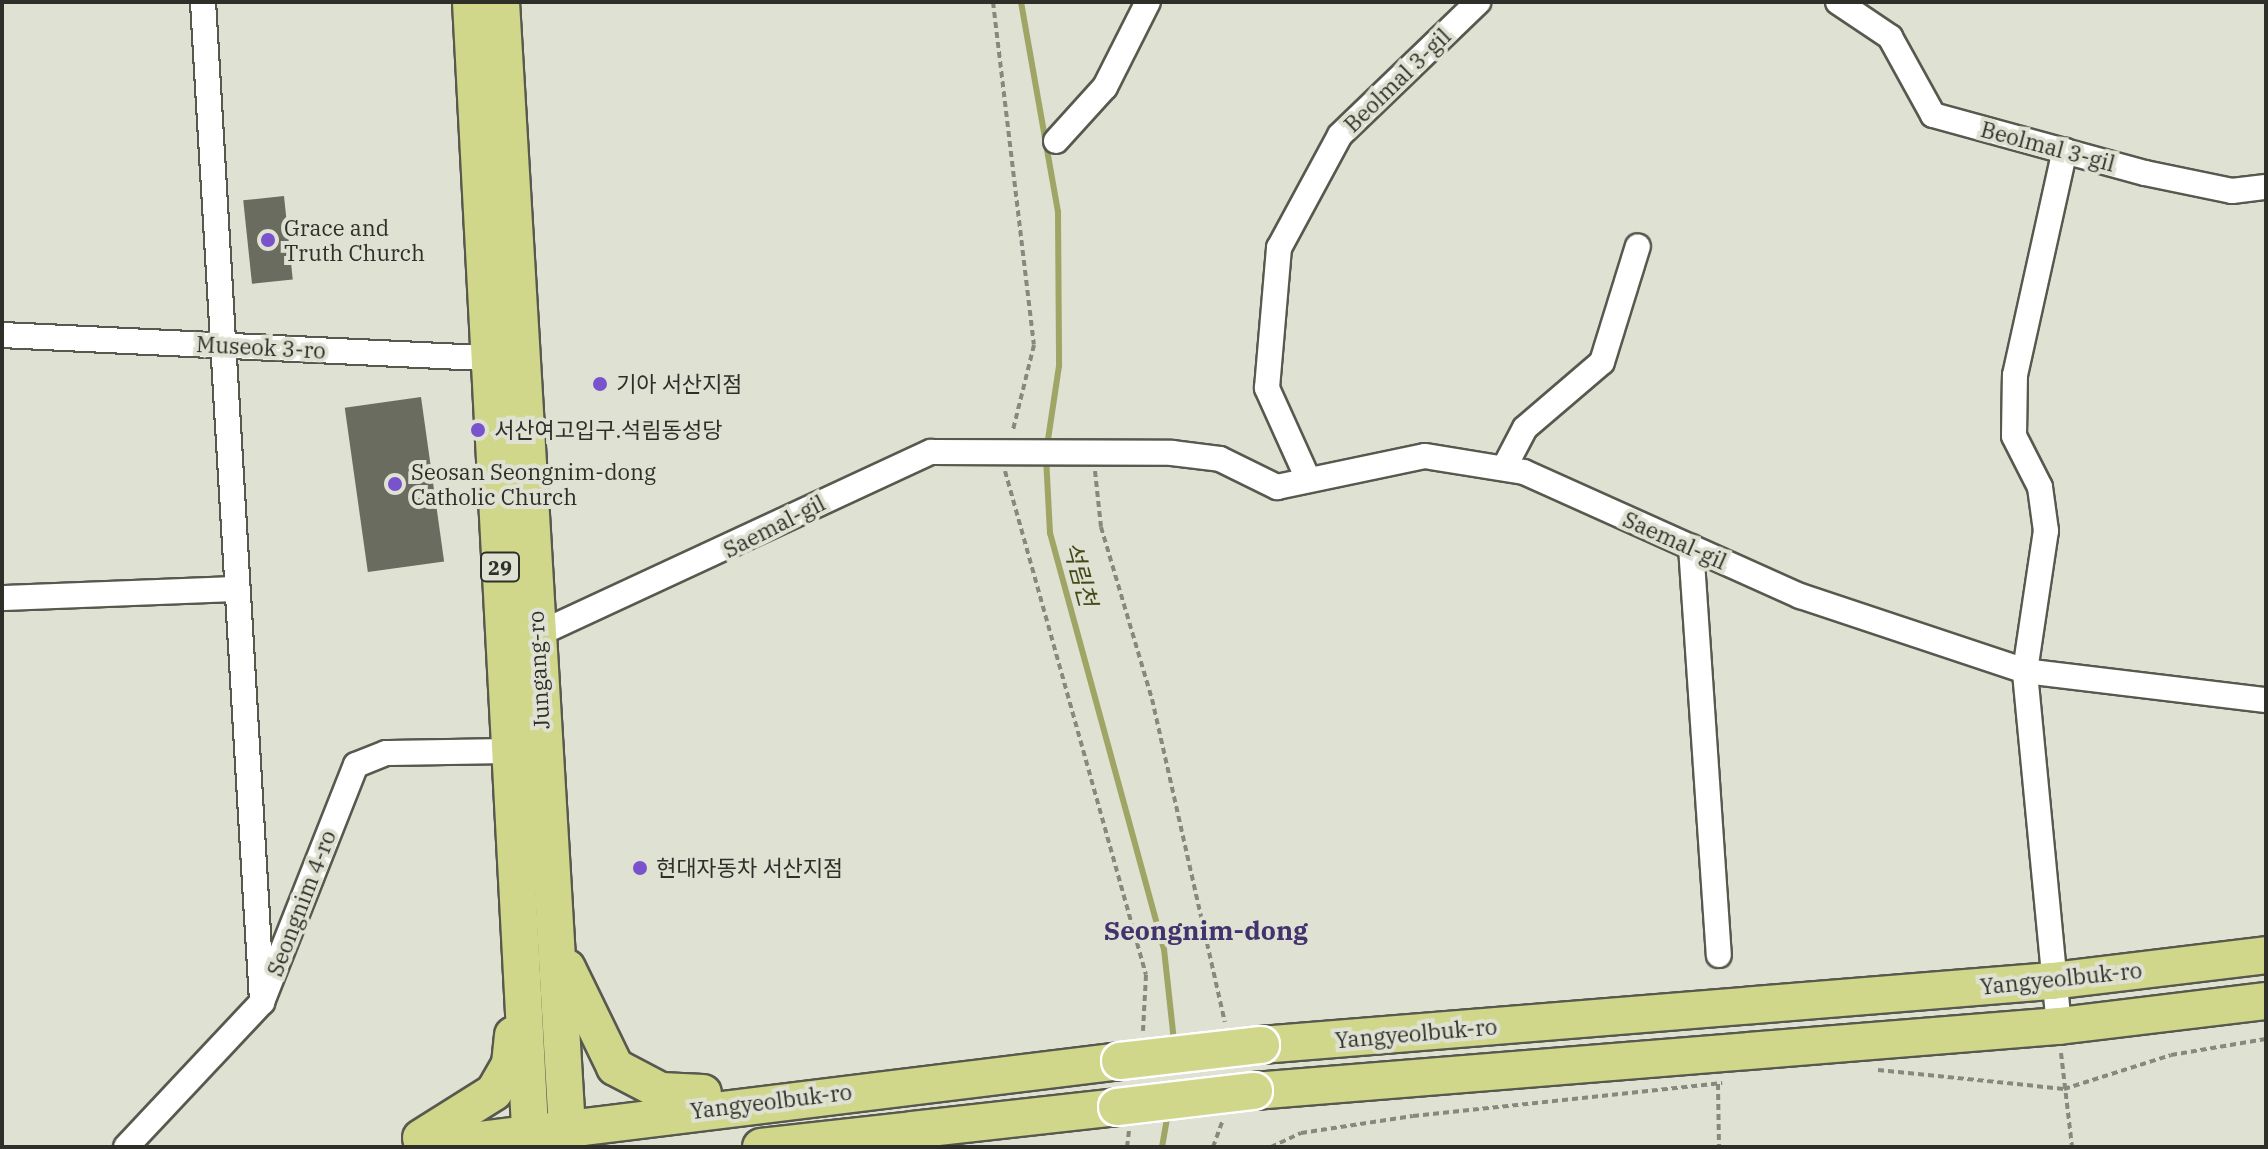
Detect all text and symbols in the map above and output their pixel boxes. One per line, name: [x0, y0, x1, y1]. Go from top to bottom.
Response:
street label: Beolmal 3-gil: [1338, 23, 1456, 137]
street label: Beolmal 3-gil: [1978, 115, 2118, 177]
place label: Grace and Truth Church: [284, 214, 425, 266]
marker: Grace and Truth Church: [259, 231, 277, 249]
street label: Museok 3-ro: [196, 330, 326, 364]
place label: 기아 서산지점: [616, 371, 743, 397]
marker: 기아 서산지점: [591, 375, 609, 393]
place label: 서산여고입구.석림동성당: [494, 417, 723, 443]
marker: 서산여고입구.석림동성당: [469, 421, 487, 439]
place label: Seosan Seongnim-dong Catholic Church: [411, 458, 656, 510]
marker: Seosan Seongnim-dong Catholic Church: [386, 475, 404, 493]
street label: Saemal-gil: [719, 489, 829, 563]
street label: Saemal-gil: [1619, 505, 1731, 575]
water label: 석림천: [1058, 538, 1102, 610]
road number: 29: [480, 551, 520, 583]
street label: Jungang-ro: [522, 610, 554, 730]
street label: Seongnim 4-ro: [261, 826, 341, 980]
place label: 현대자동차 서산지점: [656, 855, 843, 881]
marker: 현대자동차 서산지점: [631, 859, 649, 877]
district label: Seongnim-dong: [1104, 915, 1308, 947]
street label: Yangyeolbuk-ro: [1979, 956, 2143, 1000]
street label: Yangyeolbuk-ro: [1334, 1013, 1498, 1053]
street label: Yangyeolbuk-ro: [689, 1078, 853, 1124]

